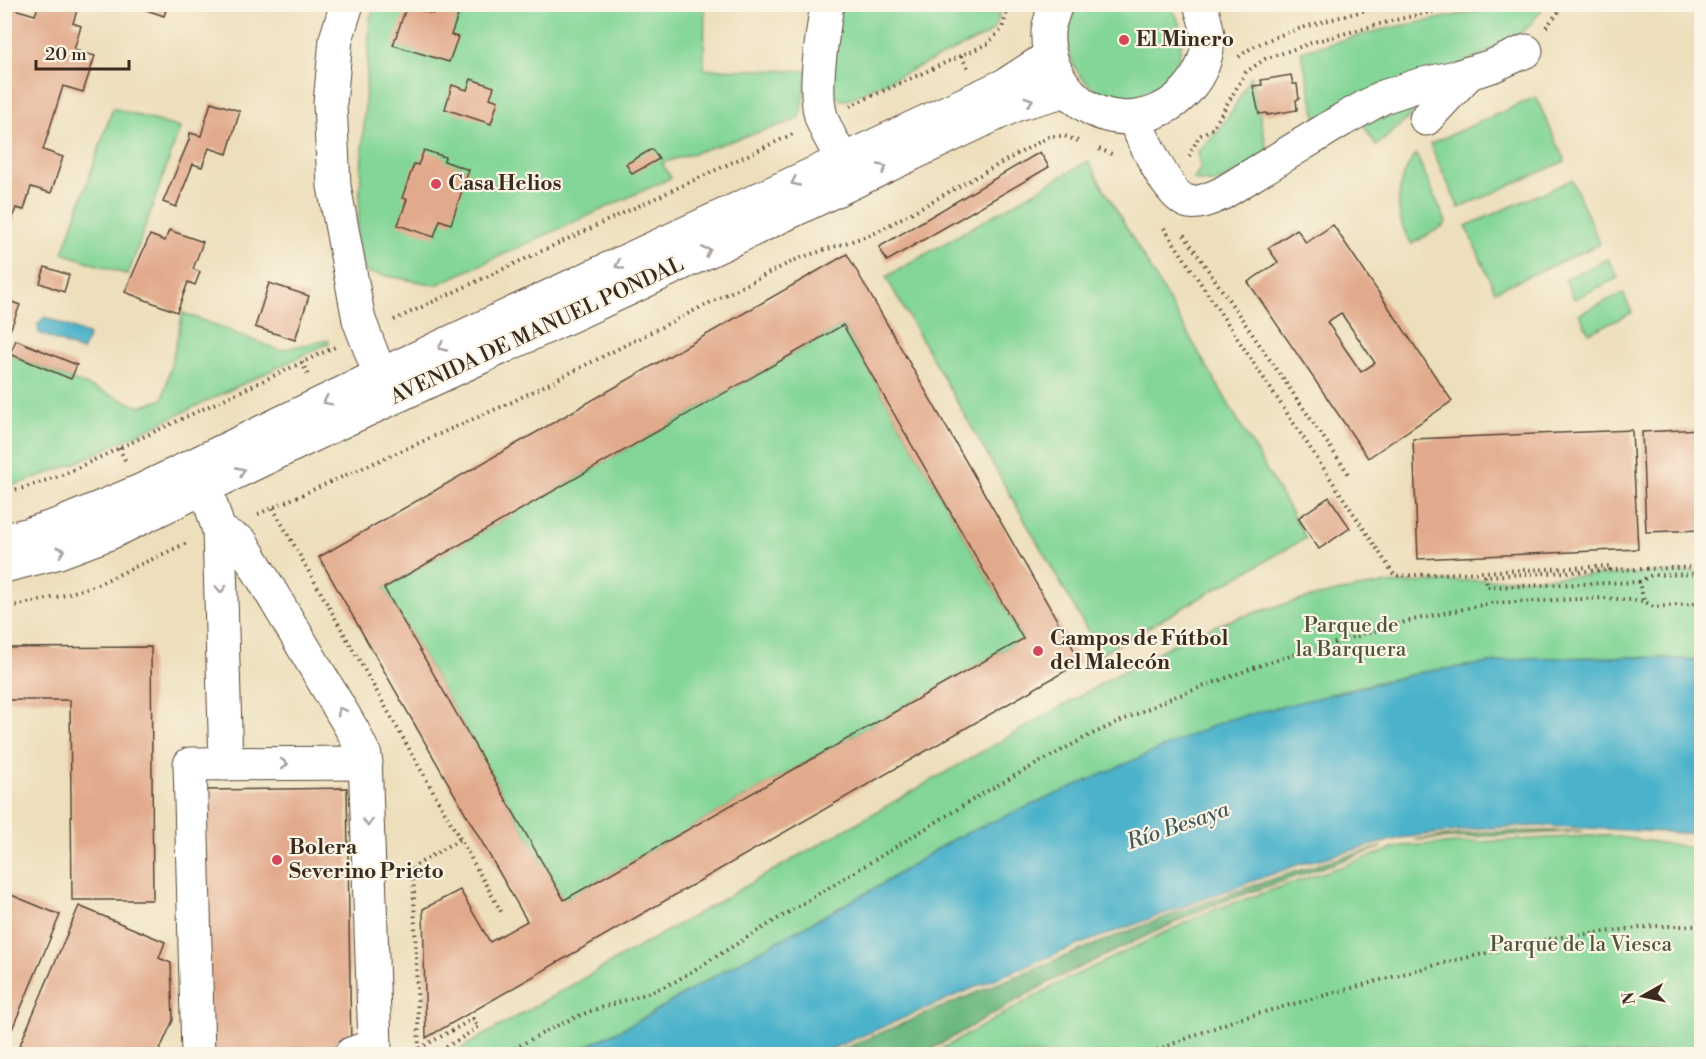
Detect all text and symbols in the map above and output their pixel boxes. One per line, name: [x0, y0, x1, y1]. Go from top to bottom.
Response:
place label: El Minero: [1136, 27, 1234, 53]
scale bar: [36, 33, 129, 71]
marker: El Minero: [1117, 33, 1131, 47]
text: 20 m: [45, 43, 87, 66]
one-way arrow: [1023, 95, 1033, 108]
one-way arrow: [877, 163, 888, 175]
place label: Casa Helios: [448, 171, 562, 197]
one-way arrow: [791, 174, 802, 186]
marker: Casa Helios: [429, 177, 443, 191]
one-way arrow: [701, 247, 712, 259]
street label: AVENIDA DE MANUEL PONDAL: [385, 251, 688, 411]
one-way arrow: [614, 257, 625, 269]
one-way arrow: [437, 339, 448, 351]
one-way arrow: [323, 393, 334, 405]
one-way arrow: [235, 467, 246, 479]
one-way arrow: [55, 546, 66, 558]
one-way arrow: [214, 585, 227, 594]
park label: Parque de la Barquera: [1296, 613, 1407, 663]
place label: Campos de Fútbol del Malecón: [1050, 626, 1229, 676]
marker: Campos de Fútbol del Malecón: [1031, 644, 1045, 658]
one-way arrow: [337, 707, 348, 717]
one-way arrow: [280, 758, 289, 770]
water label: Río Besaya: [1122, 796, 1234, 856]
one-way arrow: [361, 817, 374, 826]
place label: Bolera Severino Prieto: [289, 835, 444, 885]
marker: Bolera Severino Prieto: [270, 853, 284, 867]
park label: Parque de la Viesca: [1490, 932, 1673, 958]
north arrow: [1613, 966, 1673, 1026]
text: N: [1618, 990, 1640, 1006]

